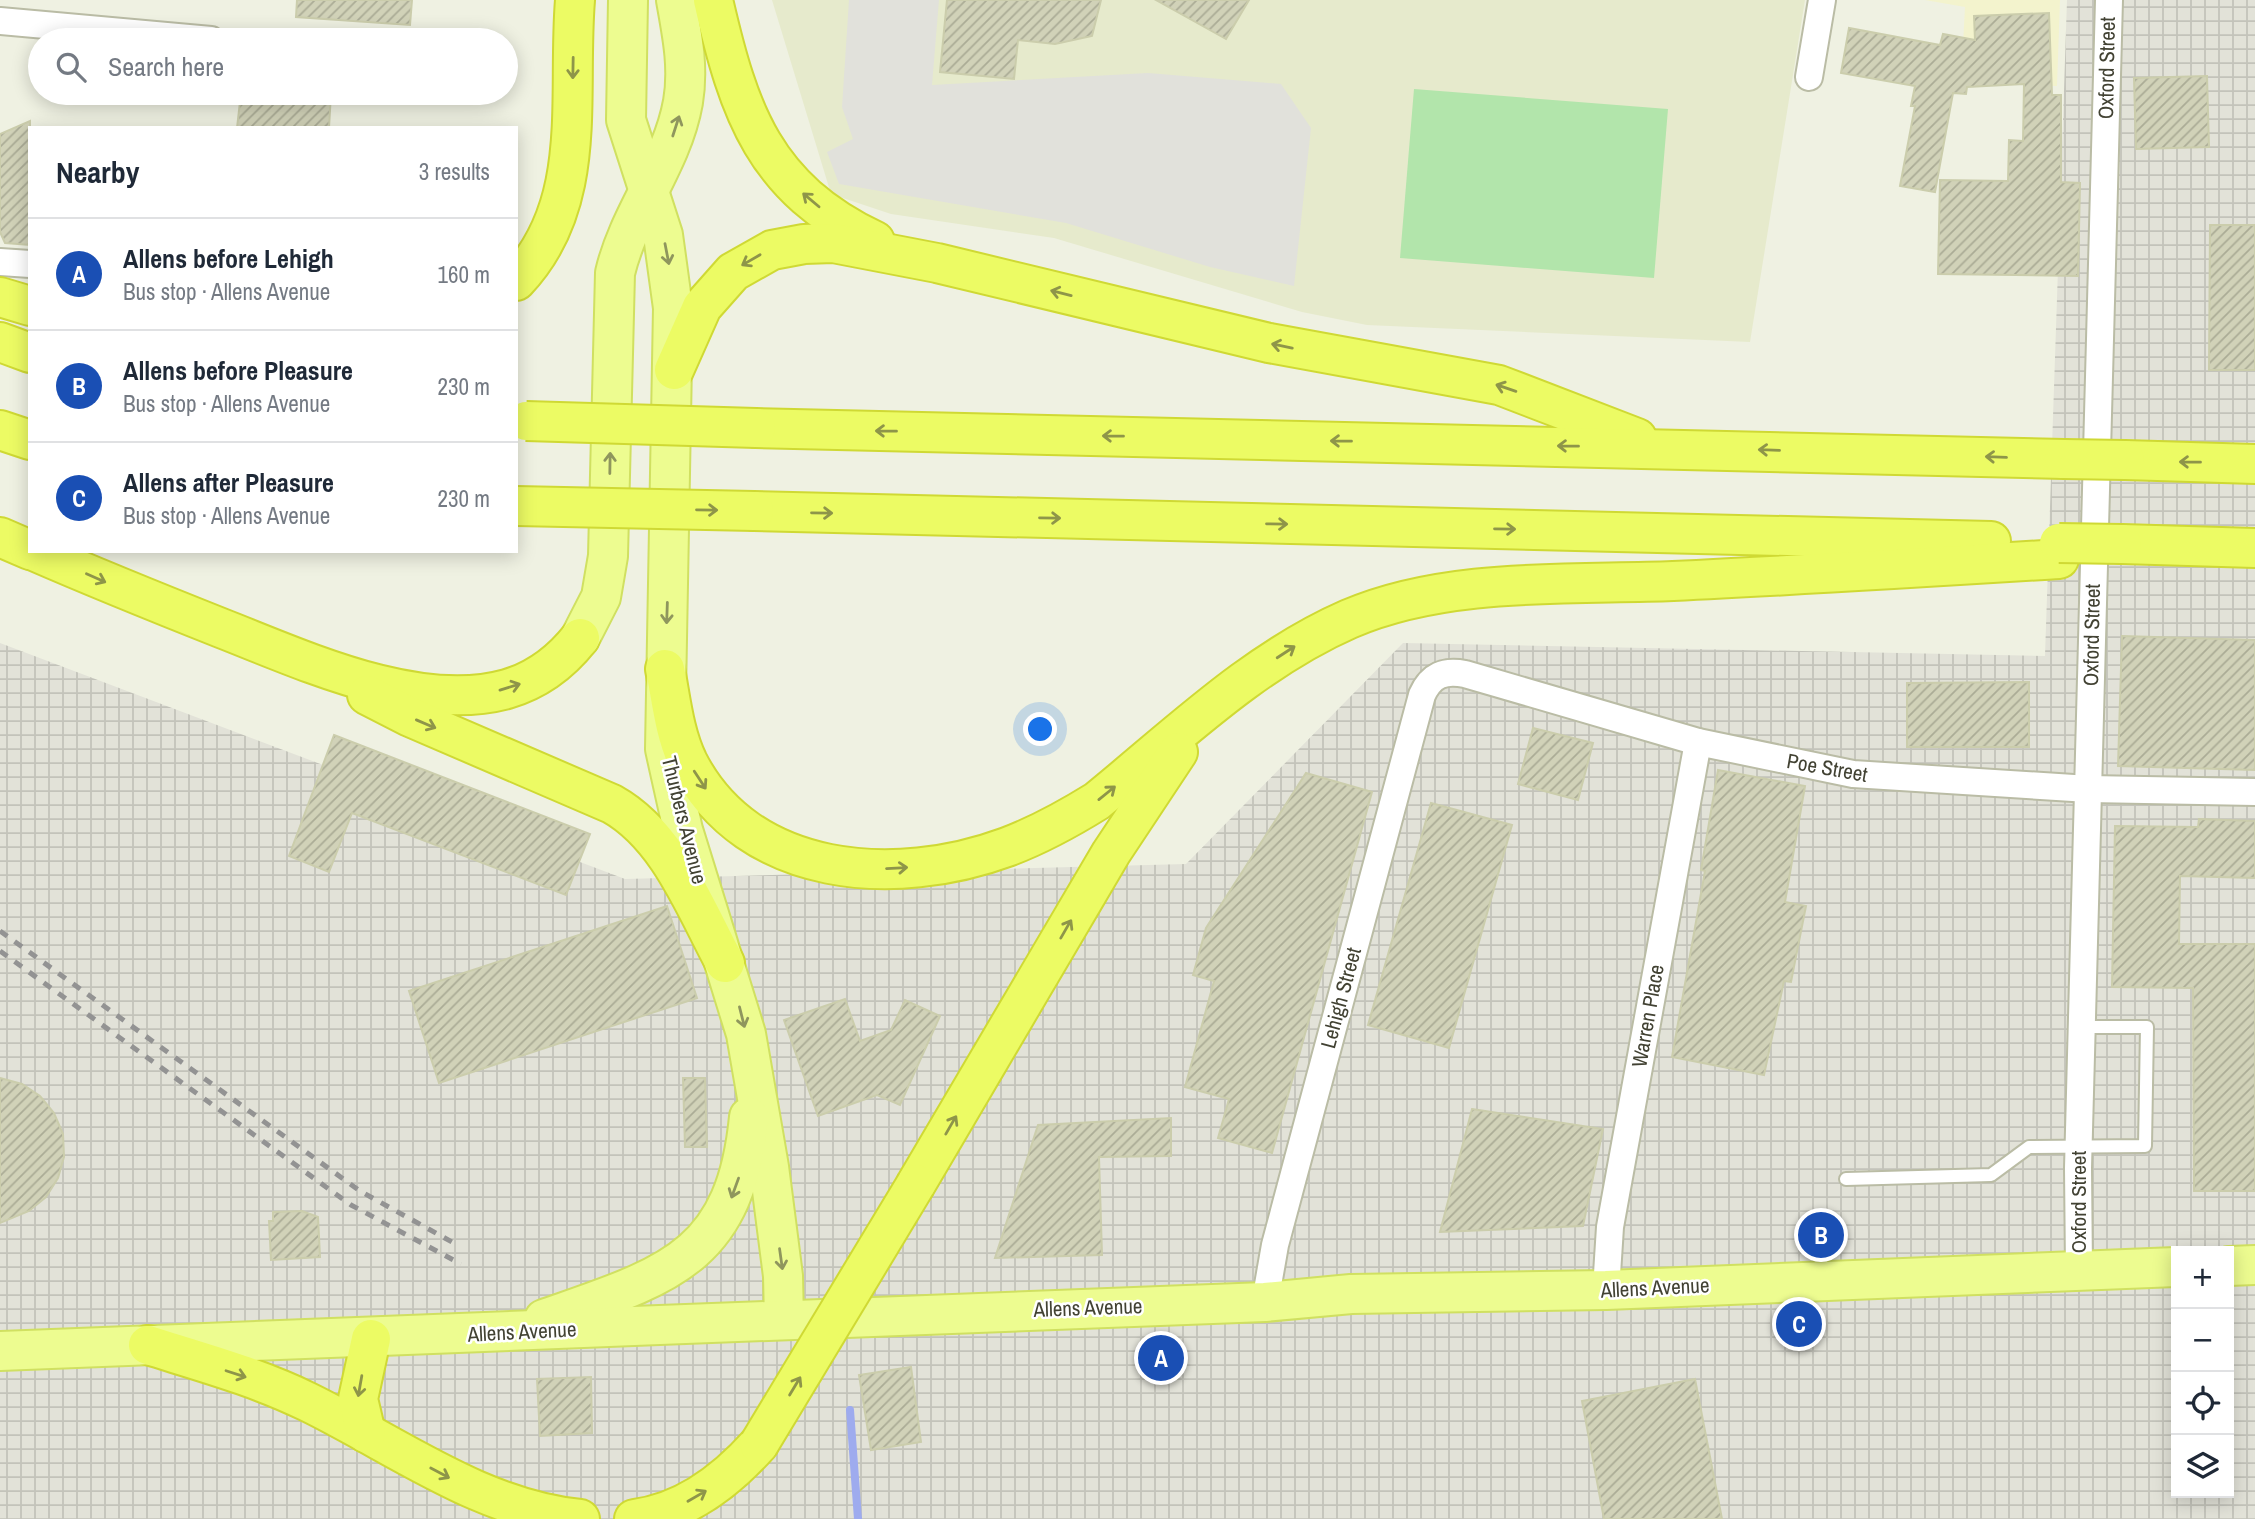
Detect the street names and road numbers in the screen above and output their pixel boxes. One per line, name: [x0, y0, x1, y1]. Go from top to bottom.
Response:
street label: Oxford Street: [2091, 16, 2122, 119]
street label: Oxford Street: [2076, 583, 2107, 686]
street label: Poe Street: [1784, 746, 1870, 789]
street label: Thurbers Avenue: [655, 753, 714, 887]
street label: Lehigh Street: [1313, 944, 1368, 1052]
street label: Warren Place: [1624, 962, 1671, 1069]
street label: Oxford Street: [2064, 1151, 2093, 1253]
street label: Allens Avenue: [1599, 1270, 1710, 1305]
street label: Allens Avenue: [1032, 1291, 1143, 1324]
street label: Allens Avenue: [466, 1314, 577, 1349]

